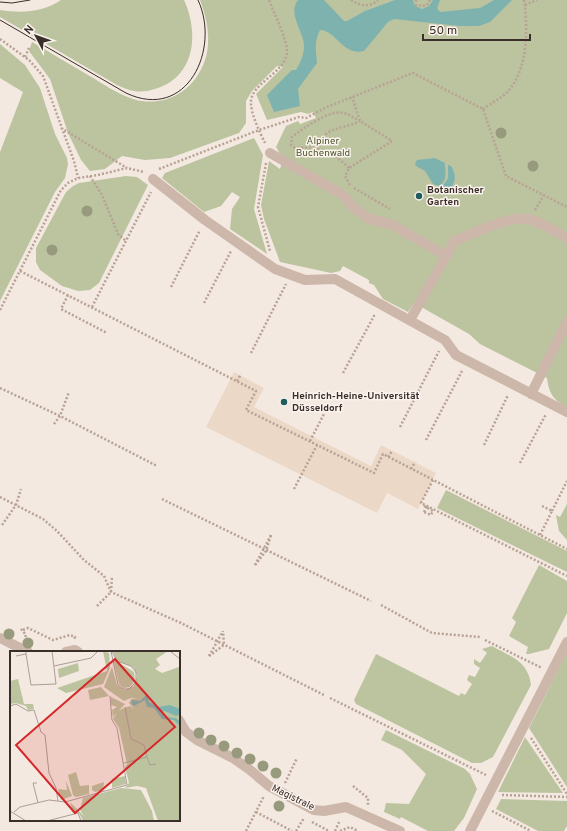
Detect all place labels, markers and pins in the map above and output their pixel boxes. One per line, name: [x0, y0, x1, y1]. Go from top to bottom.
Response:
place label: Botanischer Garten: [427, 184, 485, 209]
marker: Botanischer Garten: [414, 191, 424, 201]
place label: Heinrich-Heine-Universität Düsseldorf: [292, 390, 420, 415]
marker: Heinrich-Heine-Universität Düsseldorf: [279, 397, 289, 407]

